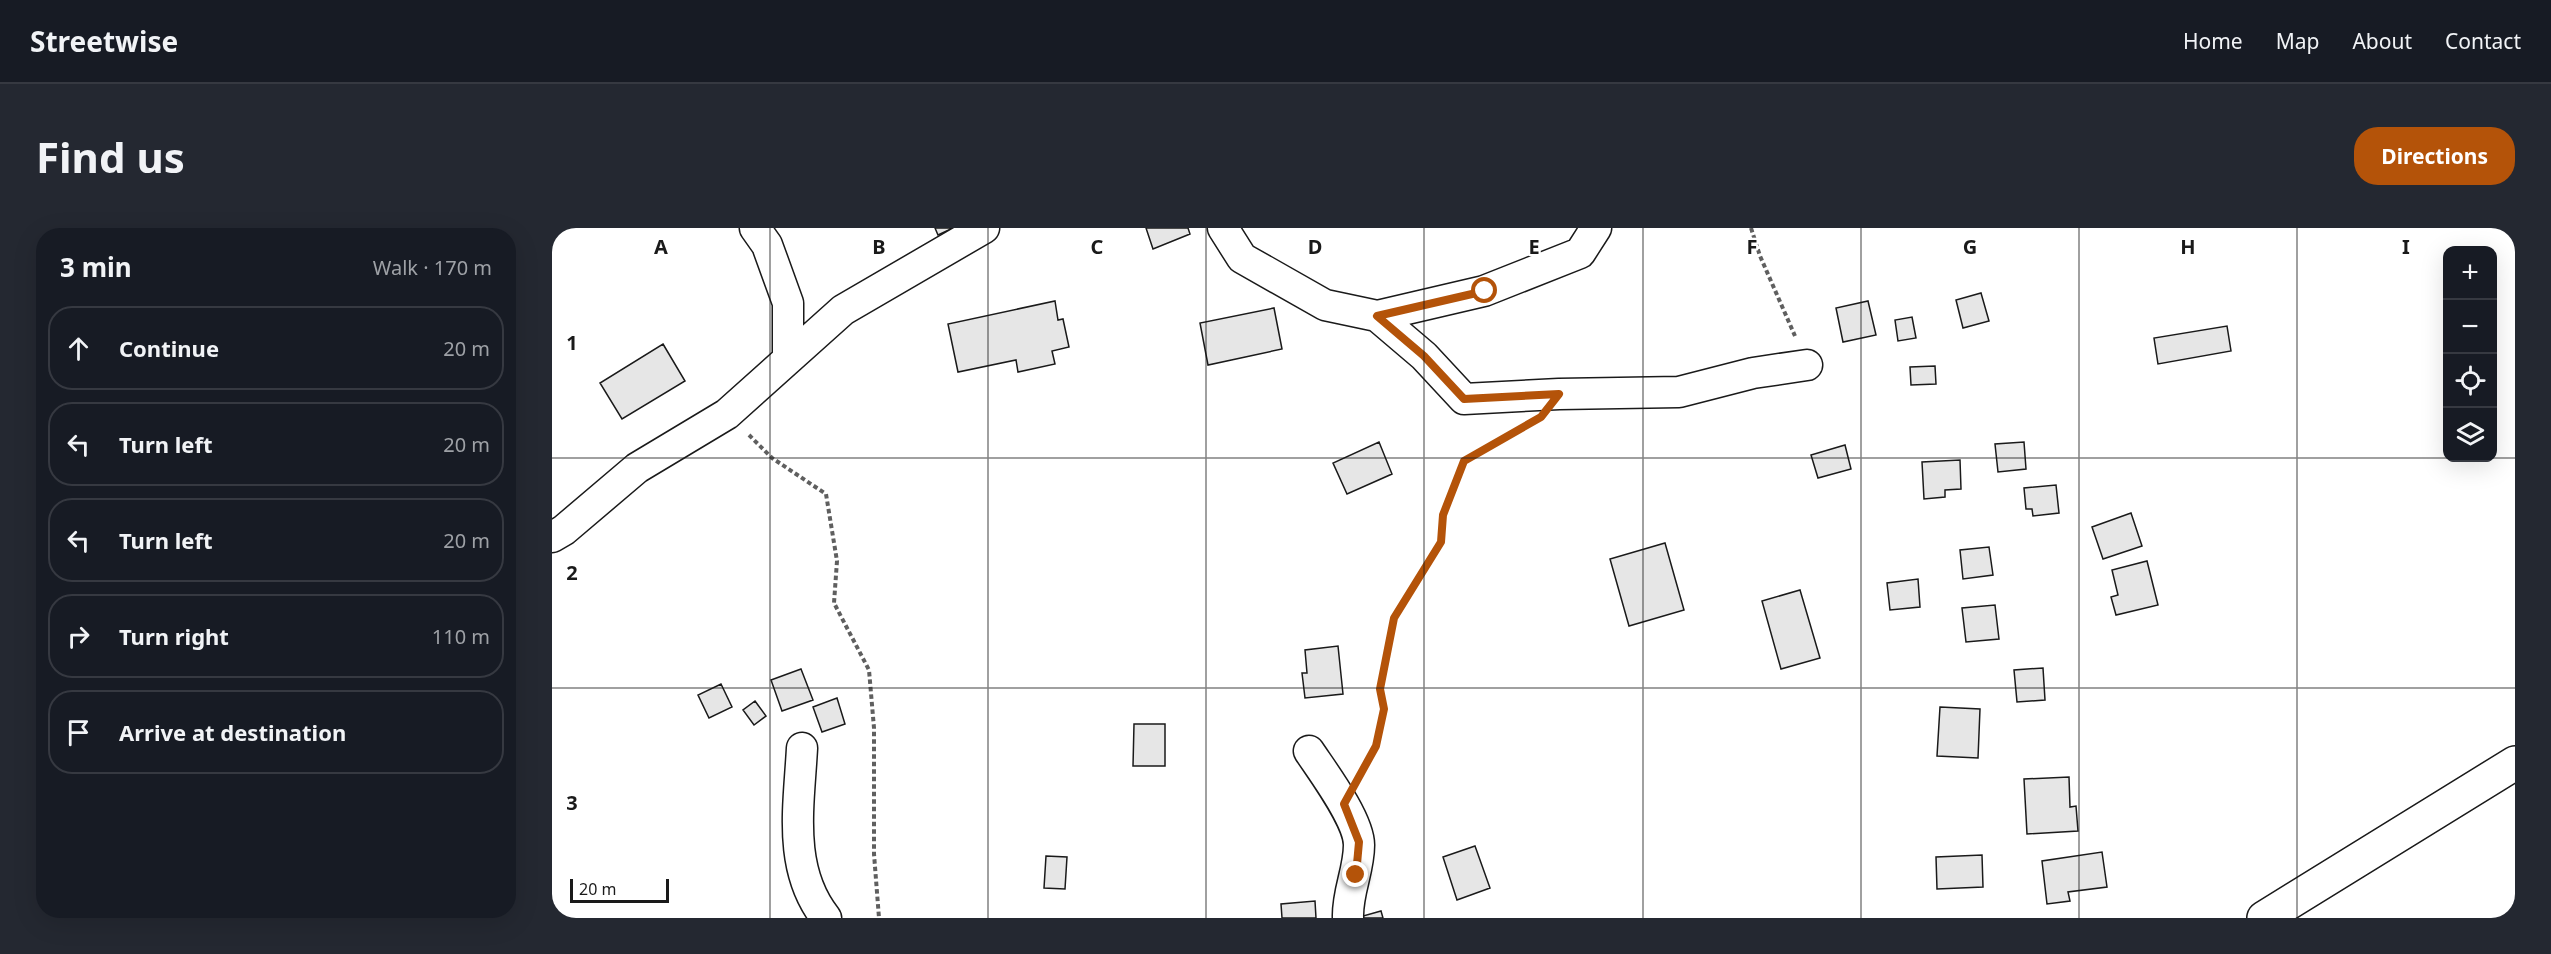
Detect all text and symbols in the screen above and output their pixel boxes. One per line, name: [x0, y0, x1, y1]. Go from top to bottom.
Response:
text: Streetwise: [30, 22, 178, 60]
text: Home: [2183, 27, 2243, 55]
text: Map: [2276, 27, 2319, 55]
text: About: [2352, 27, 2412, 55]
text: Contact: [2445, 27, 2521, 55]
button: Directions: [2354, 127, 2515, 185]
text: Find us: [36, 128, 185, 185]
text: A: [654, 233, 668, 260]
text: B: [872, 233, 886, 260]
text: C: [1091, 233, 1104, 260]
text: D: [1308, 233, 1322, 260]
text: E: [1528, 233, 1540, 260]
text: F: [1747, 233, 1757, 260]
text: G: [1963, 233, 1977, 260]
text: H: [2180, 233, 2196, 260]
text: I: [2402, 233, 2410, 260]
map controls: [2443, 246, 2497, 462]
button: +: [2443, 246, 2497, 300]
text: 3 min: [60, 249, 132, 285]
text: Walk · 170 m: [373, 254, 492, 281]
route start: [1471, 277, 1497, 303]
button: −: [2443, 300, 2497, 354]
text: 1: [566, 329, 578, 356]
icon: ahead: [62, 332, 95, 365]
text: Continue: [119, 333, 219, 363]
text: 20 m: [443, 335, 490, 362]
button: locate: [2443, 354, 2497, 408]
button: layers: [2443, 408, 2497, 462]
icon: left: [62, 428, 95, 461]
text: Turn left: [119, 429, 213, 459]
text: 20 m: [443, 431, 490, 458]
icon: left: [62, 524, 95, 557]
text: Turn left: [119, 525, 213, 555]
text: 20 m: [443, 527, 490, 554]
text: 2: [566, 559, 578, 586]
icon: right: [62, 620, 95, 653]
text: Turn right: [119, 621, 229, 651]
text: 110 m: [432, 623, 490, 650]
icon: arrive: [62, 716, 95, 749]
text: Arrive at destination: [119, 717, 346, 747]
text: 3: [566, 789, 578, 816]
route end: [1342, 861, 1368, 887]
scale bar: [570, 876, 669, 904]
text: 20 m: [579, 878, 616, 900]

